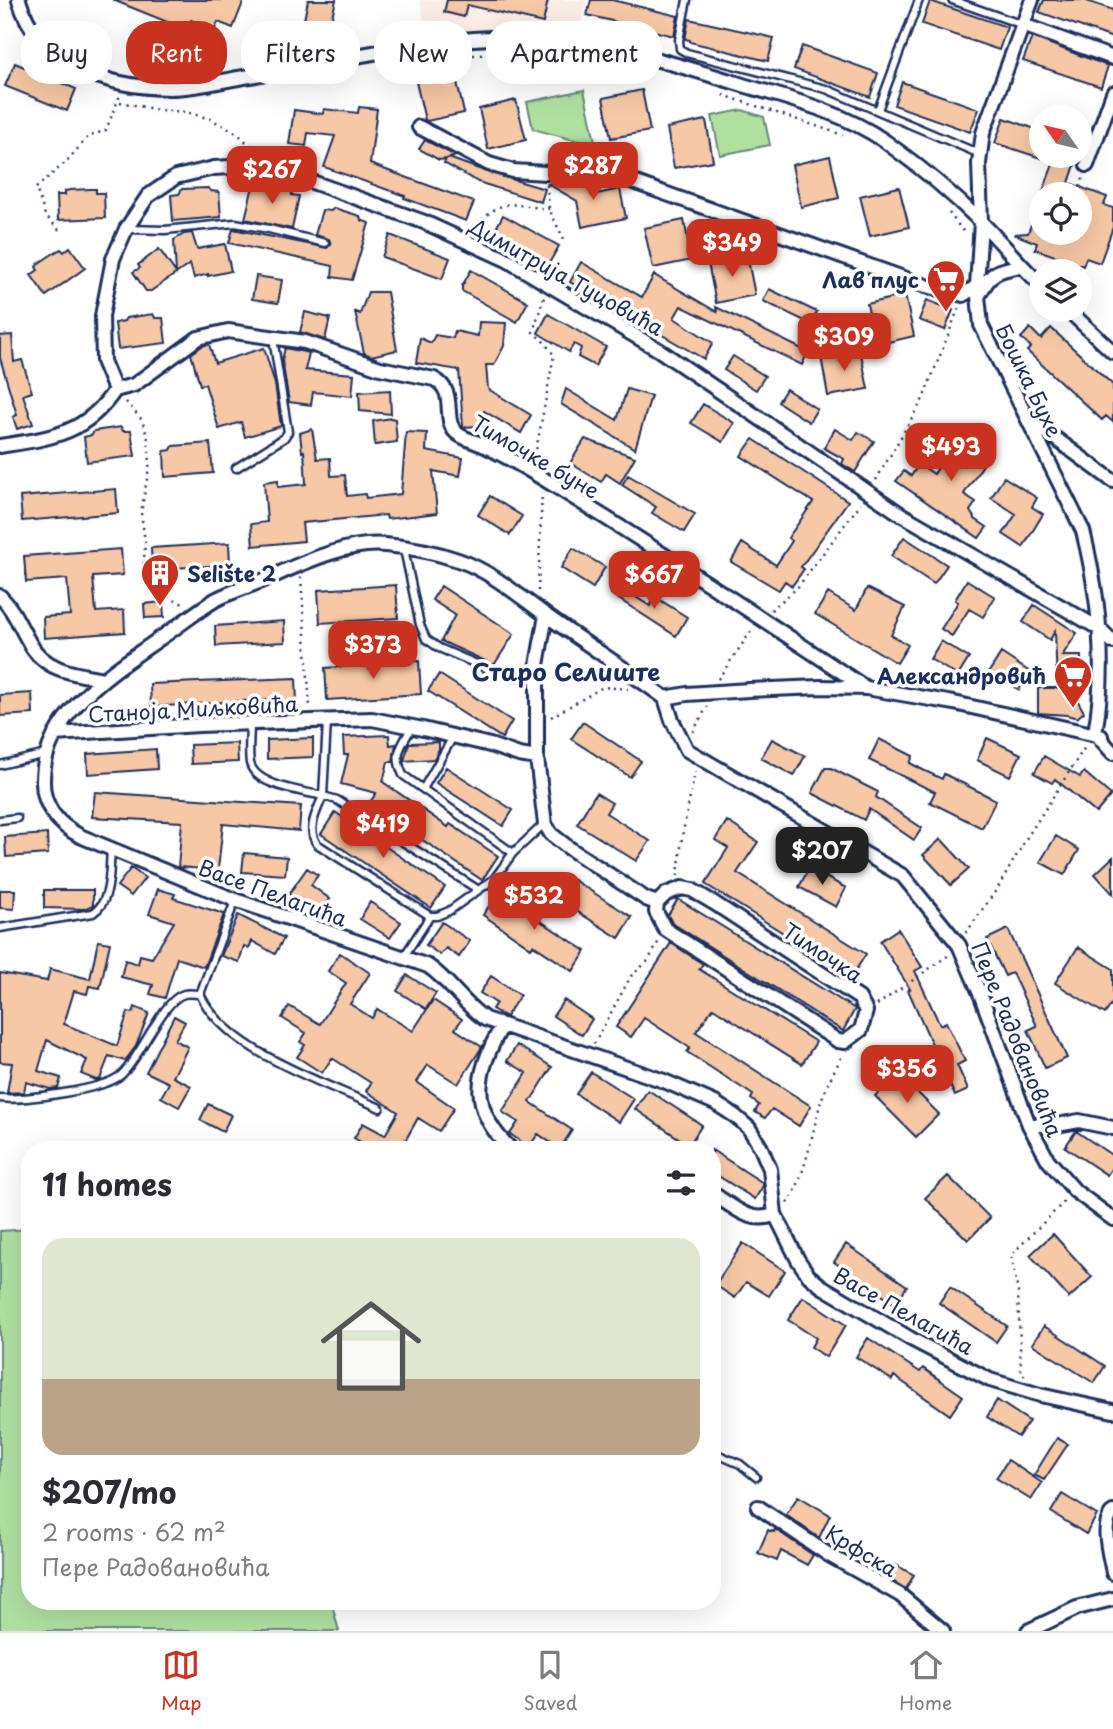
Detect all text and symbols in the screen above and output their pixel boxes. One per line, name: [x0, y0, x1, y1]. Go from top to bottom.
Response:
chip: Buy: [21, 21, 112, 84]
chip: Rent: [126, 21, 227, 84]
chip: Filters: [241, 21, 360, 84]
chip: New: [374, 21, 472, 84]
chip: Apartment: [486, 21, 662, 84]
north arrow: [1029, 105, 1092, 168]
map controls: [1029, 105, 1092, 322]
pin: $287: [552, 142, 634, 202]
pin: $267: [231, 146, 313, 206]
text: $287: [564, 147, 622, 182]
text: $267: [243, 151, 301, 186]
button: locate: [1029, 182, 1092, 245]
street label: Димитрија Туцовића: [463, 209, 671, 343]
pin: $349: [691, 219, 773, 279]
text: $349: [702, 224, 762, 259]
supermarket icon: Лав плус: [925, 258, 967, 313]
button: layers: [1029, 259, 1092, 322]
place label: Лав плус: [822, 263, 919, 295]
pin: $309: [803, 314, 885, 373]
text: $309: [814, 318, 874, 353]
street label: Бошка Бухе: [989, 318, 1071, 442]
street label: Тимочке буне: [466, 406, 606, 506]
pin: $493: [910, 424, 992, 483]
text: $493: [921, 428, 981, 463]
building icon: Selište 2: [139, 552, 181, 607]
pin: $667: [613, 552, 695, 611]
text: $667: [625, 556, 683, 591]
place label: Selište 2: [187, 557, 277, 589]
pin: $373: [332, 622, 414, 681]
text: $373: [344, 626, 402, 661]
district label: Старо Селиште: [472, 653, 660, 689]
supermarket icon: Александровић: [1052, 654, 1094, 709]
place label: Александровић: [877, 659, 1046, 691]
street label: Станоја Миљковића: [87, 686, 300, 729]
pin: $419: [342, 800, 424, 860]
text: $419: [356, 805, 410, 840]
pin: $207: [781, 828, 863, 887]
text: $207: [792, 832, 852, 867]
street label: Васе Пелагића: [194, 850, 352, 934]
pin: $532: [493, 872, 575, 932]
text: $532: [504, 877, 564, 912]
street label: Тимочка: [776, 914, 870, 990]
street label: Пере Радовановића: [964, 937, 1072, 1142]
pin: $356: [866, 1046, 948, 1105]
text: $356: [877, 1050, 937, 1085]
text: 11 homes: [42, 1161, 172, 1206]
icon: filters: [662, 1164, 700, 1202]
street label: Васе Пелагића: [828, 1258, 981, 1362]
icon: home: [308, 1283, 434, 1409]
text: $207/mo: [42, 1469, 176, 1514]
text: 2 rooms · 62 m²: [42, 1514, 226, 1549]
street label: Крфска: [820, 1516, 904, 1584]
text: Пере Радовановића: [42, 1549, 269, 1584]
tab: Map: [161, 1646, 202, 1716]
tab: Saved: [523, 1646, 577, 1716]
tab: Home: [899, 1646, 952, 1716]

